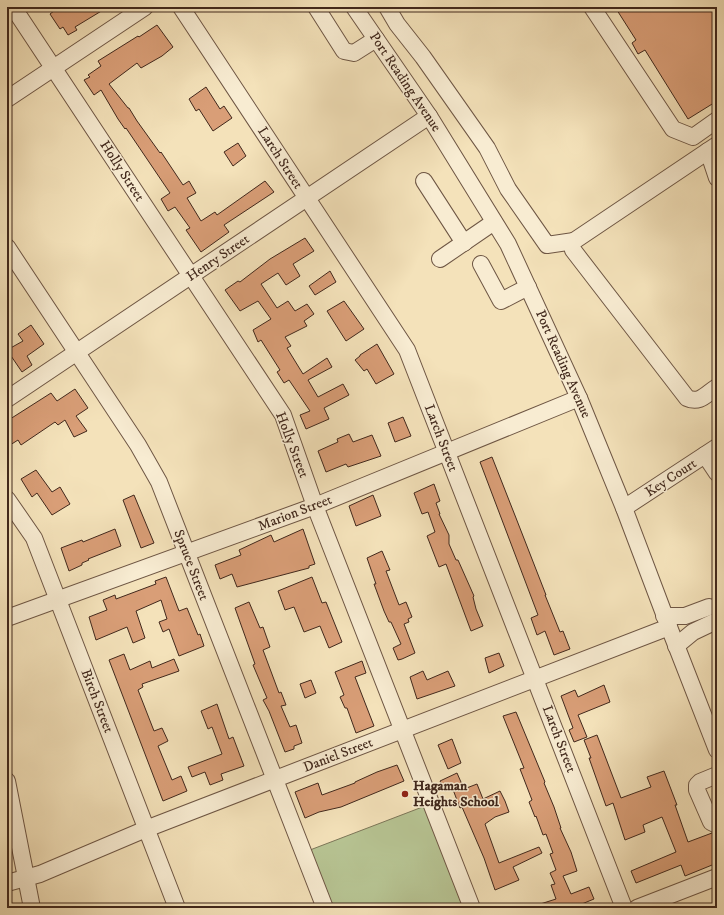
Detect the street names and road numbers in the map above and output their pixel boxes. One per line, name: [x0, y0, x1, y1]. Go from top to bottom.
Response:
street label: Port Reading Avenue: [365, 29, 445, 135]
street label: Larch Street: [253, 123, 307, 193]
street label: Holly Street: [96, 137, 149, 205]
street label: Henry Street: [183, 230, 254, 286]
street label: Port Reading Avenue: [531, 307, 595, 421]
street label: Larch Street: [420, 402, 462, 475]
street label: Holly Street: [271, 409, 313, 481]
street label: Key Court: [642, 454, 701, 501]
street label: Marion Street: [255, 490, 335, 535]
street label: Spruce Street: [169, 527, 213, 603]
street label: Birch Street: [77, 666, 118, 736]
street label: Larch Street: [538, 703, 580, 776]
street label: Daniel Street: [301, 733, 376, 777]

